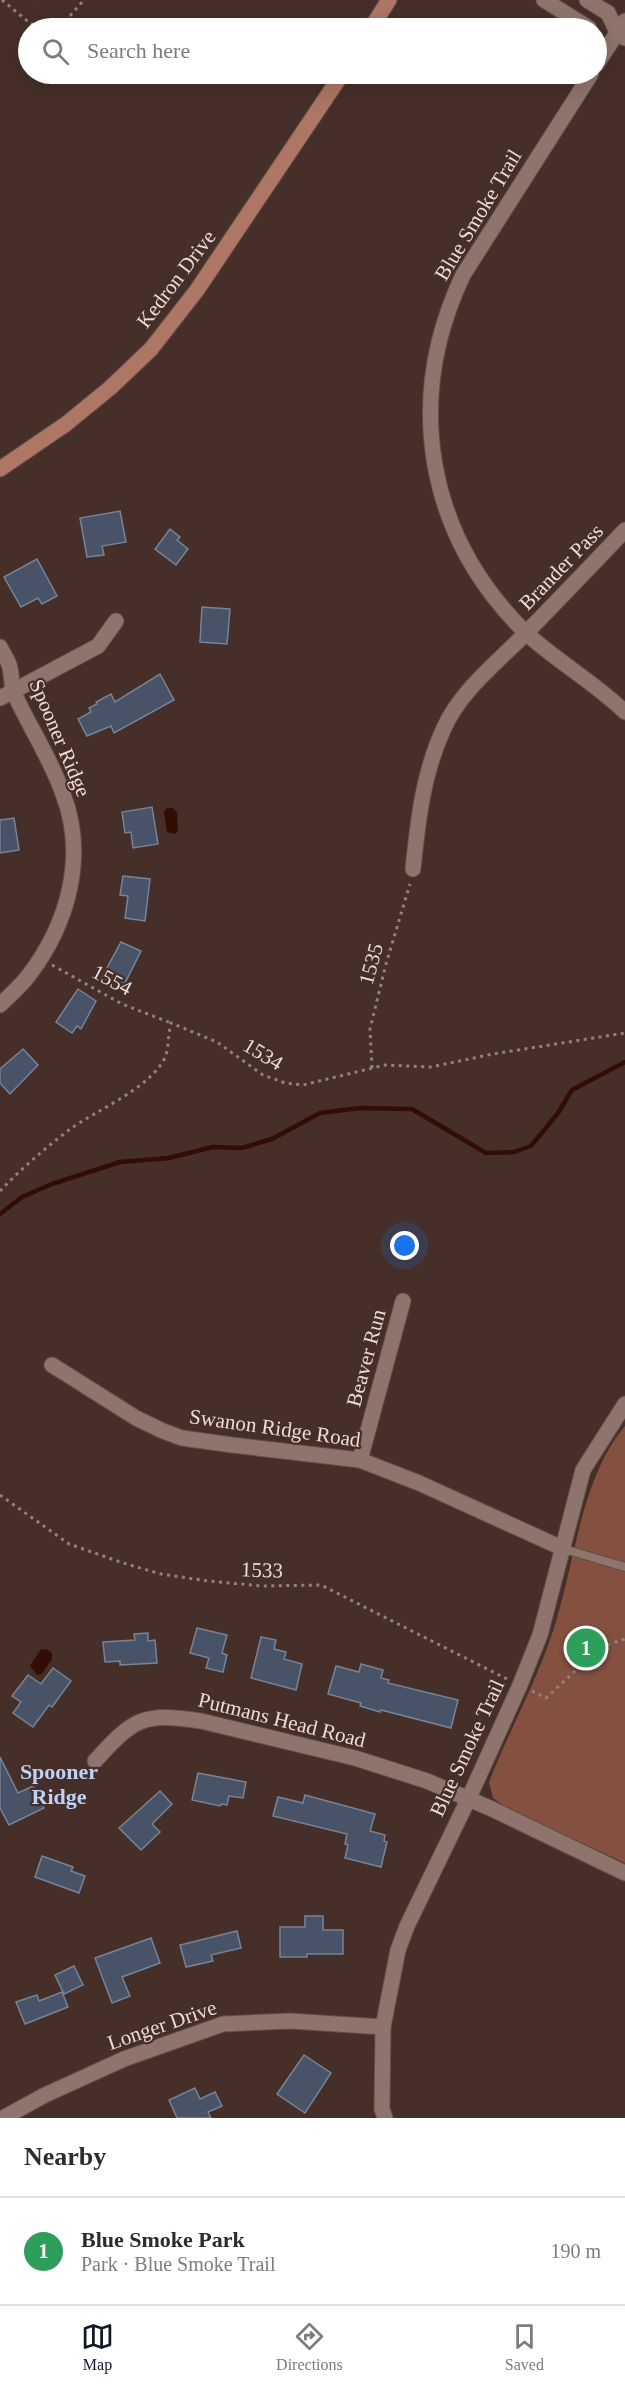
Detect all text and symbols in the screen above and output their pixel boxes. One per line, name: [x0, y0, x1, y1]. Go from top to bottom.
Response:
search box: [18, 18, 607, 84]
icon: search: [39, 35, 72, 68]
text: Search here: [87, 38, 190, 63]
street label: Blue Smoke Trail: [430, 145, 527, 285]
street label: Kedron Drive: [131, 225, 221, 333]
street label: Brander Pass: [514, 519, 608, 615]
street label: Spooner Ridge: [24, 676, 96, 800]
street label: 1535: [354, 941, 388, 987]
street label: 1554: [88, 960, 137, 1001]
street label: 1534: [239, 1033, 288, 1075]
your location: [390, 1231, 419, 1260]
street label: Beaver Run: [342, 1306, 391, 1409]
street label: Swanon Ridge Road: [188, 1404, 363, 1452]
street label: 1533: [241, 1557, 283, 1583]
pin: 1: [566, 1626, 606, 1670]
street label: Blue Smoke Trail: [425, 1676, 509, 1820]
street label: Putmans Head Road: [196, 1688, 369, 1753]
district label: Spooner Ridge: [20, 1759, 98, 1809]
street label: Longer Drive: [104, 1995, 220, 2055]
text: Nearby: [24, 2142, 106, 2171]
text: Blue Smoke Park: [81, 2227, 245, 2252]
text: 1: [39, 2240, 49, 2262]
text: 190 m: [550, 2240, 601, 2262]
text: Park · Blue Smoke Trail: [81, 2253, 275, 2275]
tab: Map: [81, 2320, 114, 2374]
tab: Directions: [276, 2320, 343, 2374]
tab: Saved: [505, 2320, 544, 2374]

